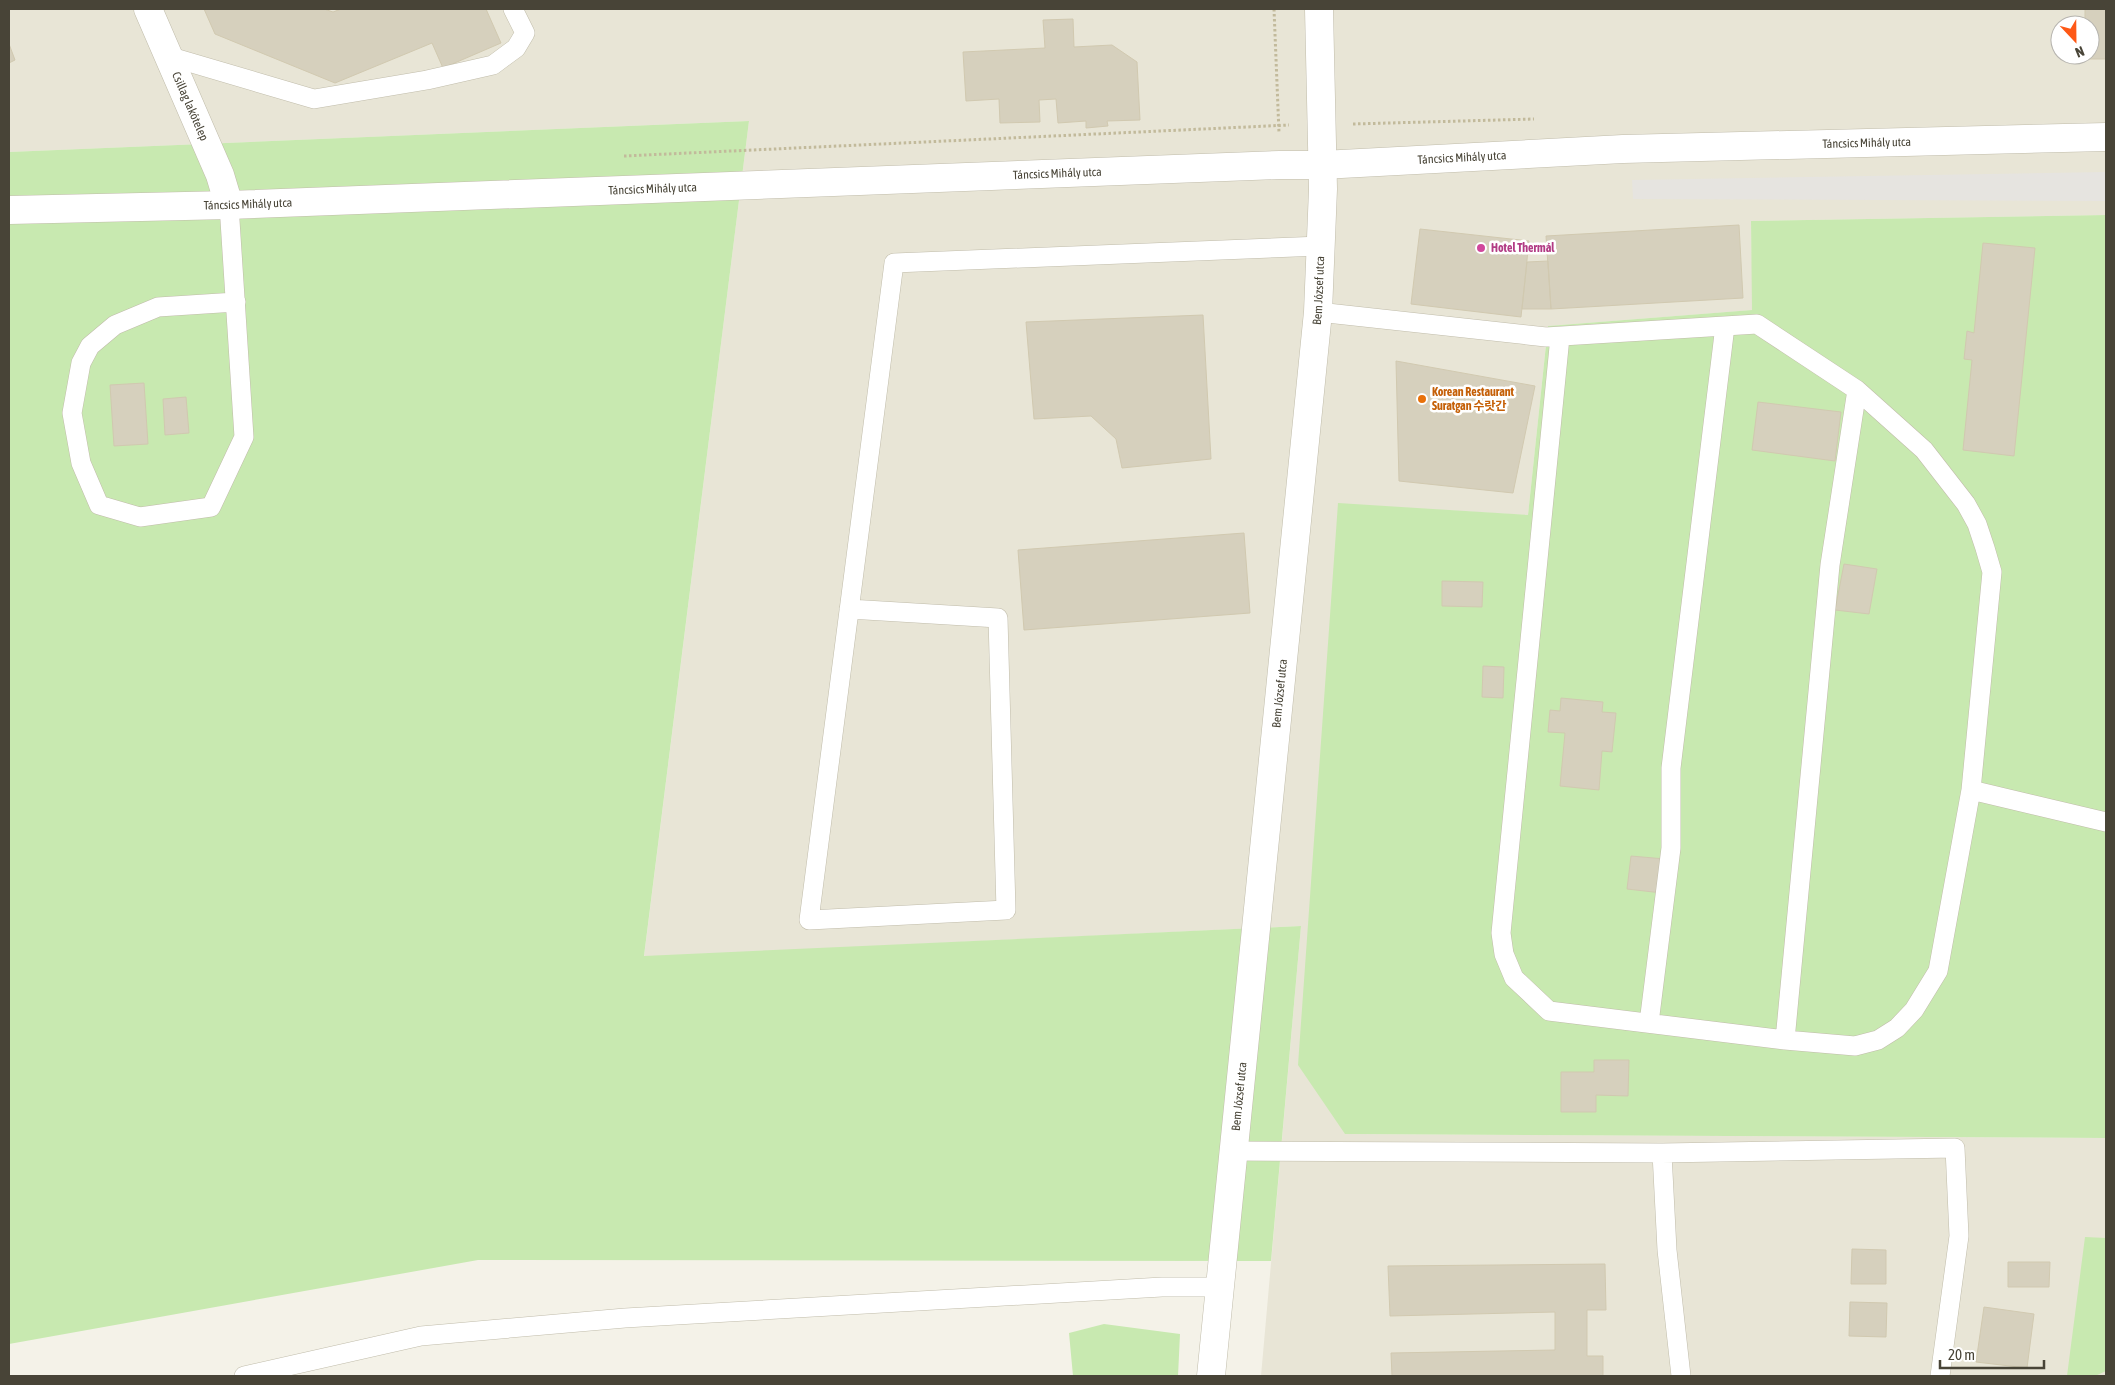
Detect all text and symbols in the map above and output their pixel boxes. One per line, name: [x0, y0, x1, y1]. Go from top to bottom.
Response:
north arrow: [2050, 15, 2100, 65]
text: N: [2073, 43, 2087, 61]
street label: Csillag lakótelep: [169, 70, 211, 143]
street label: Táncsics Mihály utca: [1822, 135, 1911, 151]
street label: Táncsics Mihály utca: [1417, 148, 1507, 167]
street label: Táncsics Mihály utca: [1013, 165, 1102, 182]
street label: Táncsics Mihály utca: [608, 180, 697, 198]
street label: Táncsics Mihály utca: [203, 196, 293, 213]
place label: Hotel Thermál: [1491, 241, 1555, 255]
marker: Hotel Thermál: [1475, 242, 1487, 254]
street label: Bem József utca: [1310, 256, 1327, 326]
place label: Korean Restaurant Suratgan 수랏간: [1432, 385, 1515, 413]
marker: Korean Restaurant Suratgan 수랏간: [1416, 393, 1428, 405]
street label: Bem József utca: [1269, 658, 1290, 728]
street label: Bem József utca: [1229, 1061, 1250, 1131]
scale bar: [1940, 1338, 2044, 1370]
text: 20 m: [1948, 1346, 1975, 1363]

